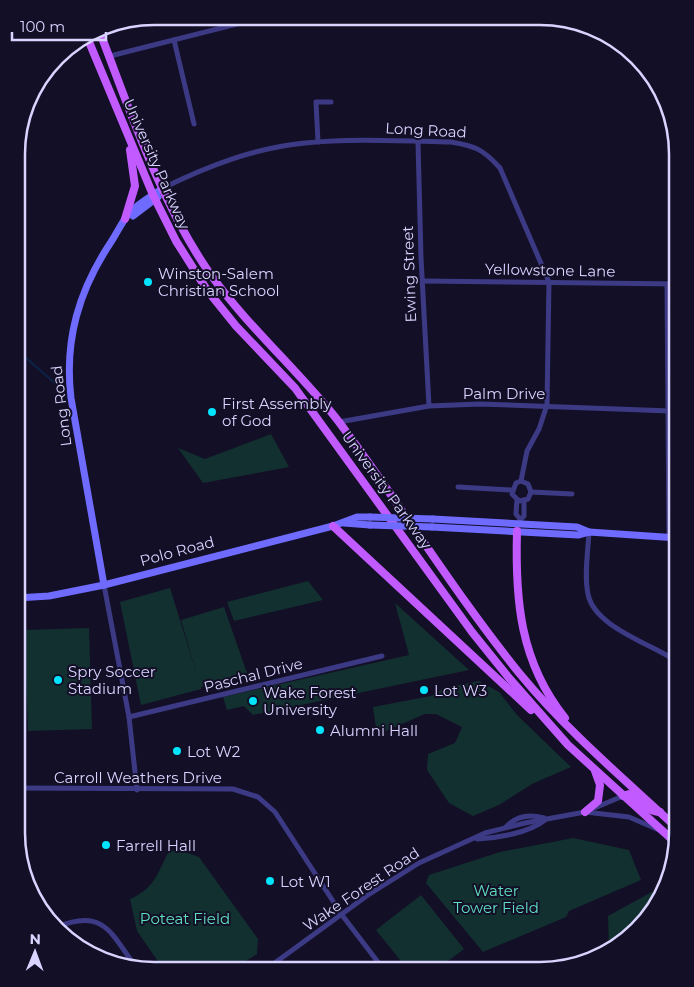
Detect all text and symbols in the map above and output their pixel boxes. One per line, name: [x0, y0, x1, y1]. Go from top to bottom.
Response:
scale bar: [12, 10, 106, 42]
text: 100 m: [20, 17, 65, 36]
street label: University Parkway: [120, 96, 195, 233]
street label: Long Road: [385, 118, 467, 142]
street label: Ewing Street: [398, 225, 420, 323]
street label: Yellowstone Lane: [485, 259, 615, 281]
place label: Winston-Salem Christian School: [158, 264, 280, 300]
marker: Winston-Salem Christian School: [142, 276, 154, 288]
street label: Long Road: [47, 364, 75, 448]
street label: Palm Drive: [463, 384, 545, 403]
place label: First Assembly of God: [222, 394, 332, 430]
marker: First Assembly of God: [206, 406, 218, 418]
street label: University Parkway: [338, 427, 437, 553]
street label: Polo Road: [138, 532, 216, 570]
street label: Paschal Drive: [202, 654, 304, 696]
place label: Spry Soccer Stadium: [68, 662, 156, 698]
marker: Spry Soccer Stadium: [52, 674, 64, 686]
place label: Lot W3: [434, 681, 487, 700]
place label: Wake Forest University: [263, 683, 356, 719]
marker: Lot W3: [418, 684, 430, 696]
marker: Wake Forest University: [247, 695, 259, 707]
place label: Alumni Hall: [330, 721, 418, 740]
marker: Alumni Hall: [314, 724, 326, 736]
place label: Lot W2: [187, 742, 240, 761]
marker: Lot W2: [171, 745, 183, 757]
street label: Carroll Weathers Drive: [54, 768, 222, 787]
place label: Farrell Hall: [116, 836, 196, 855]
marker: Farrell Hall: [100, 839, 112, 851]
street label: Wake Forest Road: [299, 843, 423, 935]
place label: Lot W1: [280, 872, 331, 891]
marker: Lot W1: [264, 875, 276, 887]
park label: Water Tower Field: [453, 881, 539, 917]
park label: Poteat Field: [140, 909, 230, 928]
north arrow: [10, 927, 60, 977]
text: N: [29, 930, 41, 948]

